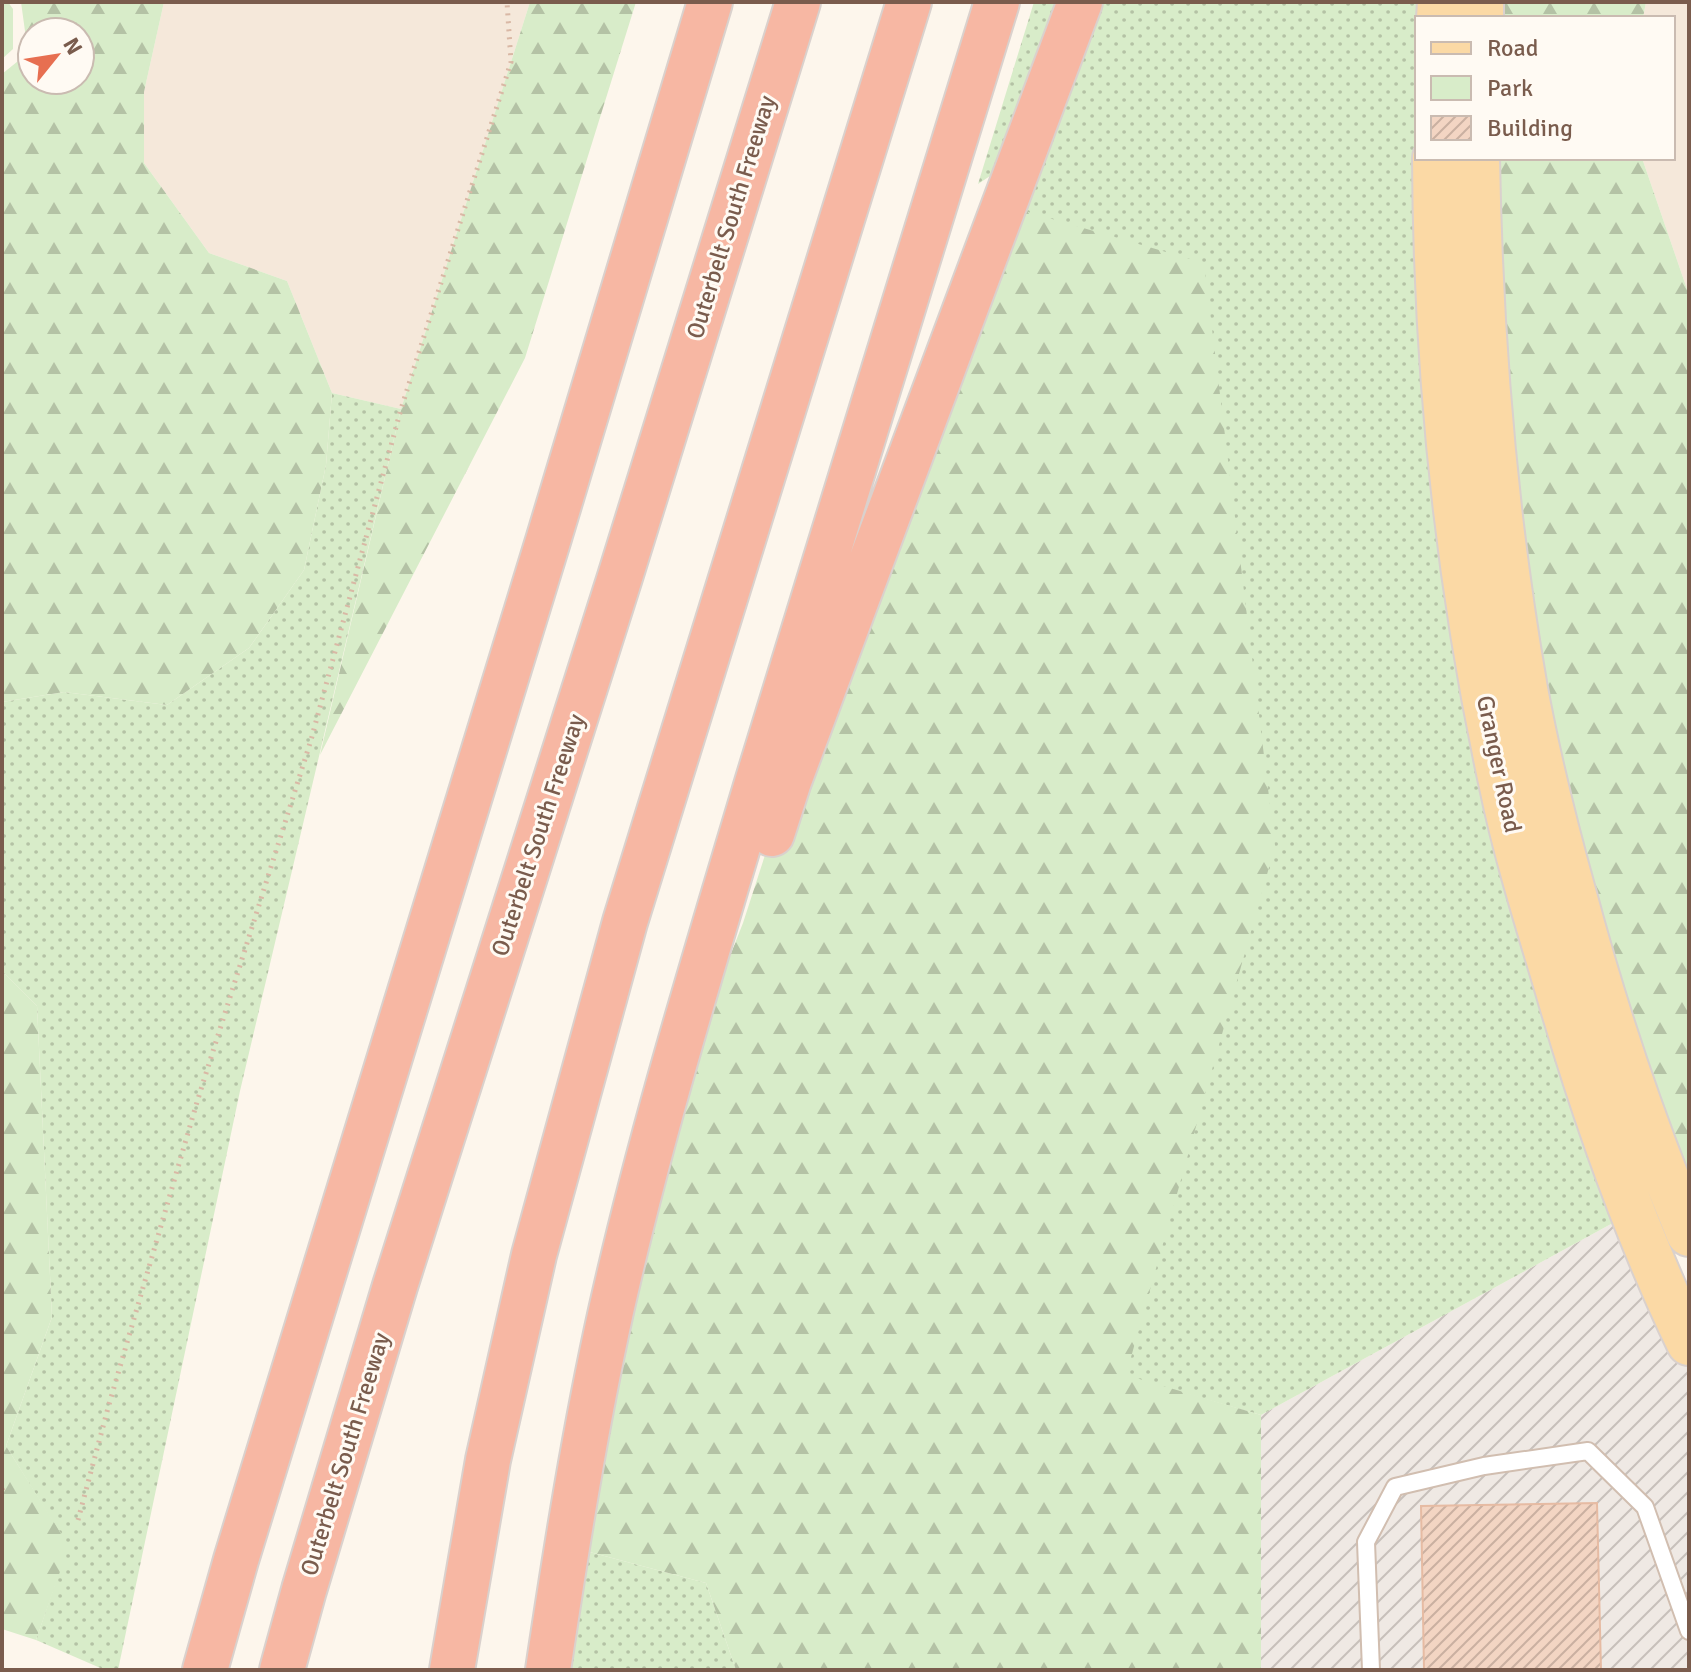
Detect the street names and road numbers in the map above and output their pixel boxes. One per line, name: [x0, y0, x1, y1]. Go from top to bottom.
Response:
street label: Outerbelt South Freeway: [680, 92, 782, 342]
street label: Granger Road: [1470, 693, 1528, 835]
street label: Outerbelt South Freeway: [485, 710, 591, 960]
street label: Outerbelt South Freeway: [294, 1329, 396, 1579]

